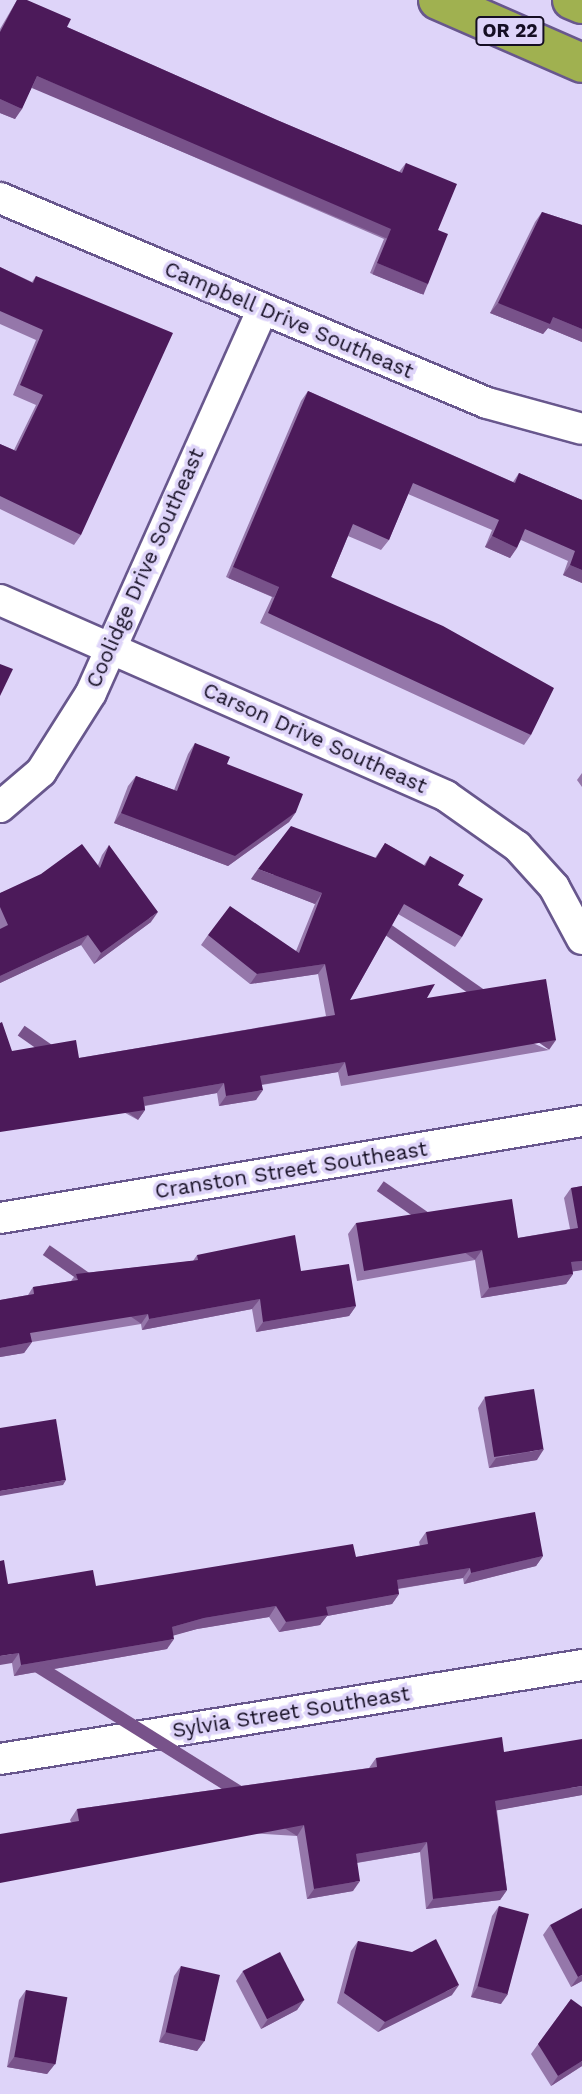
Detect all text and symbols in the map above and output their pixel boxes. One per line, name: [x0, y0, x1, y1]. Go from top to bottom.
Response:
road number: OR 22: [475, 16, 545, 46]
street label: Campbell Drive Southeast: [160, 256, 418, 384]
street label: Coolidge Drive Southeast: [81, 444, 209, 692]
street label: Carson Drive Southeast: [199, 677, 431, 799]
street label: Cranston Street Southeast: [153, 1136, 429, 1204]
street label: Sylvia Street Southeast: [170, 1681, 412, 1743]

